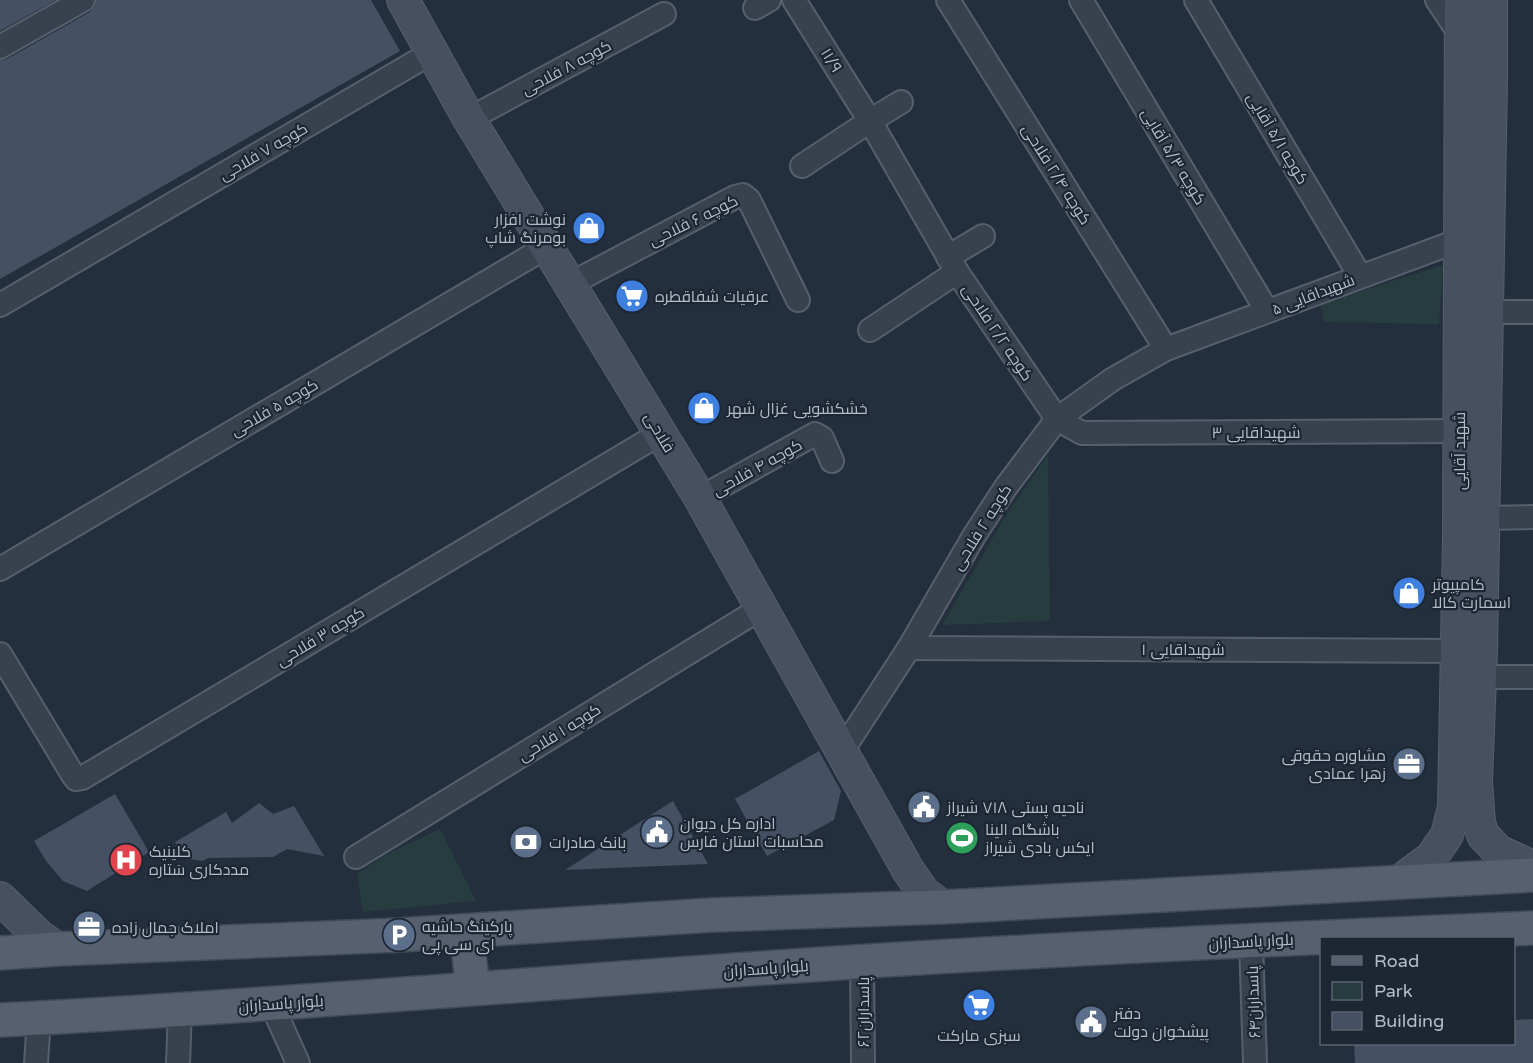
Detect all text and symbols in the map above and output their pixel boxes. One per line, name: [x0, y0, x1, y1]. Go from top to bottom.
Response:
street label: کوچه ۸ فلاحی: [518, 36, 615, 101]
street label: ۱۱/۹: [816, 45, 846, 77]
street label: کوچه ۵/۱ آقایی: [1241, 89, 1312, 189]
street label: کوچه ۵/۳ آقایی: [1136, 104, 1210, 209]
street label: کوچه ۷ فلاحی: [216, 118, 312, 186]
street label: کوچه ۲/۴ فلاحی: [1016, 120, 1095, 229]
street label: کوچه ۶ فلاحی: [646, 191, 742, 252]
place label: نوشت افزار بومرنگ شاپ: [485, 210, 566, 249]
shop icon: نوشت افزار بومرنگ شاپ: [571, 210, 607, 246]
street label: ۵ شهیداقایی: [1269, 270, 1358, 320]
supermarket icon: عرقیات شفاقطره: [614, 278, 650, 314]
street label: کوچه ۲/۲ فلاحی: [956, 280, 1037, 386]
place label: عرقیات شفاقطره: [655, 287, 769, 307]
street label: کوچه ۵ فلاحی: [227, 375, 322, 442]
shop icon: خشکشویی غزال شهر: [686, 390, 722, 426]
place label: خشکشویی غزال شهر: [726, 399, 868, 419]
street label: فلاحی: [639, 409, 679, 456]
street label: شهید آقایی: [1450, 412, 1470, 490]
street label: ۳ شهیداقایی: [1211, 423, 1301, 443]
street label: کوچه ۴ فلاحی: [709, 435, 806, 502]
street label: کوچه ۲ فلاحی: [948, 481, 1017, 575]
shop icon: کامپیوتر اسمارت کالا: [1391, 575, 1427, 611]
place label: کامپیوتر اسمارت کالا: [1431, 575, 1511, 613]
street label: کوچه ۳ فلاحی: [272, 603, 369, 672]
street label: ۱ شهیداقایی: [1141, 640, 1225, 660]
street label: کوچه ۱ فلاحی: [514, 699, 605, 767]
place label: مشاوره حقوقی زهرا عمادی: [1282, 746, 1386, 784]
office icon: مشاوره حقوقی زهرا عمادی: [1391, 746, 1427, 782]
public building icon: ناحیه پستی ۷۱۸ شیراز: [906, 789, 942, 825]
place label: ناحیه پستی ۷۱۸ شیراز: [946, 798, 1084, 819]
public building icon: اداره کل دیوان محاسبات استان فارس: [639, 814, 675, 850]
place label: اداره کل دیوان محاسبات استان فارس: [680, 814, 824, 852]
sports icon: باشگاه الینا ایکس بادی شیراز: [944, 820, 980, 856]
place label: باشگاه الینا ایکس بادی شیراز: [984, 820, 1095, 858]
bank icon: بانک صادرات: [508, 824, 544, 860]
place label: بانک صادرات: [549, 833, 626, 853]
hospital icon: کلینیک مددکاری سَتاره: [108, 842, 144, 878]
place label: کلینیک مددکاری سَتاره: [149, 842, 249, 880]
office icon: املاک جمال زاده: [71, 909, 107, 945]
parking icon: پارکینگ حاشیه ای سی پی: [381, 917, 417, 953]
place label: پارکینگ حاشیه ای سی پی: [422, 917, 513, 956]
place label: املاک جمال زاده: [112, 918, 219, 938]
street label: بلوار پاسداران: [1208, 930, 1294, 955]
legend: [1320, 937, 1515, 1045]
text: Road: [1374, 950, 1419, 972]
street label: بلوار پاسداران: [723, 956, 809, 983]
street label: پاسداران۶۴: [1243, 965, 1266, 1039]
street label: پاسداران۶۲: [854, 976, 875, 1047]
text: Park: [1374, 980, 1413, 1002]
supermarket icon: سبزی مارکت: [961, 987, 997, 1023]
street label: بلوار پاسداران: [238, 991, 324, 1018]
public building icon: دفتر پیشخوان دولت: [1073, 1004, 1109, 1040]
place label: دفتر پیشخوان دولت: [1113, 1004, 1209, 1043]
text: Building: [1374, 1010, 1444, 1032]
place label: سبزی مارکت: [937, 1026, 1021, 1046]

